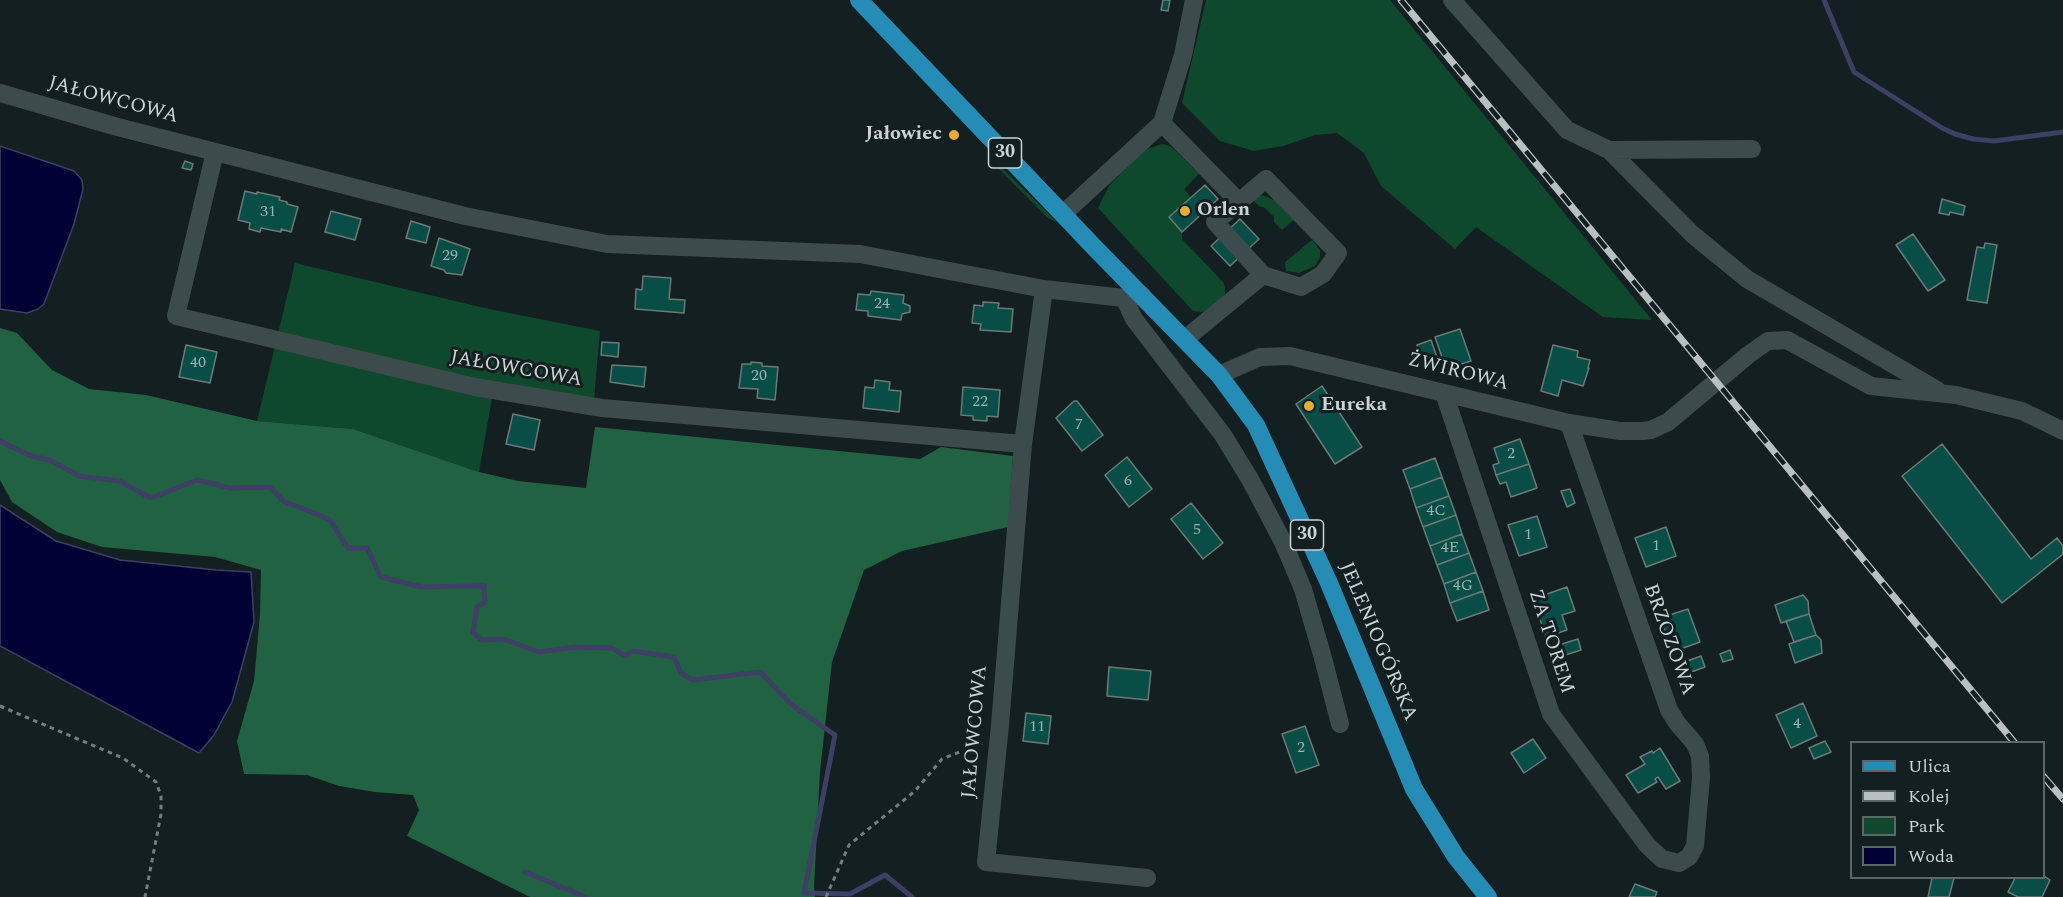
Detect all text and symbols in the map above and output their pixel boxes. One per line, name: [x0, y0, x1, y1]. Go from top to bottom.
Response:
street label: JAŁOWCOWA: [45, 72, 181, 130]
place label: Jałowiec: [865, 123, 942, 147]
marker: Jałowiec: [947, 128, 961, 142]
road number: 30: [988, 138, 1022, 168]
place label: Orlen: [1197, 199, 1250, 223]
house number: 31: [260, 203, 276, 223]
marker: Orlen: [1178, 204, 1192, 218]
house number: 29: [442, 247, 458, 267]
house number: 24: [874, 295, 890, 315]
street label: JAŁOWCOWA: [448, 347, 584, 393]
street label: ŻWIROWA: [1405, 349, 1511, 397]
house number: 40: [190, 354, 206, 374]
house number: 20: [751, 367, 767, 387]
house number: 22: [972, 393, 988, 413]
place label: Eureka: [1321, 394, 1387, 418]
marker: Eureka: [1302, 399, 1316, 413]
house number: 7: [1075, 416, 1083, 436]
house number: 2: [1507, 445, 1515, 465]
house number: 6: [1124, 472, 1132, 492]
house number: 4C: [1426, 502, 1446, 522]
road number: 30: [1290, 520, 1324, 550]
house number: 5: [1193, 521, 1201, 541]
house number: 1: [1524, 526, 1532, 546]
house number: 1: [1652, 537, 1660, 557]
house number: 4E: [1441, 539, 1459, 559]
street label: JELENIOGÓRSKA: [1333, 559, 1421, 725]
house number: 4G: [1453, 577, 1473, 597]
street label: BRZOZOWA: [1637, 581, 1699, 699]
street label: ZA TOREM: [1522, 587, 1578, 697]
street label: JAŁOWCOWA: [958, 664, 994, 800]
house number: 4: [1793, 715, 1801, 735]
house number: 11: [1029, 718, 1045, 738]
house number: 2: [1297, 739, 1305, 759]
legend: [1850, 741, 2045, 879]
text: Ulica: [1908, 753, 1951, 780]
text: Kolej: [1908, 783, 1950, 810]
text: Park: [1908, 813, 1945, 840]
text: Woda: [1908, 843, 1954, 870]

